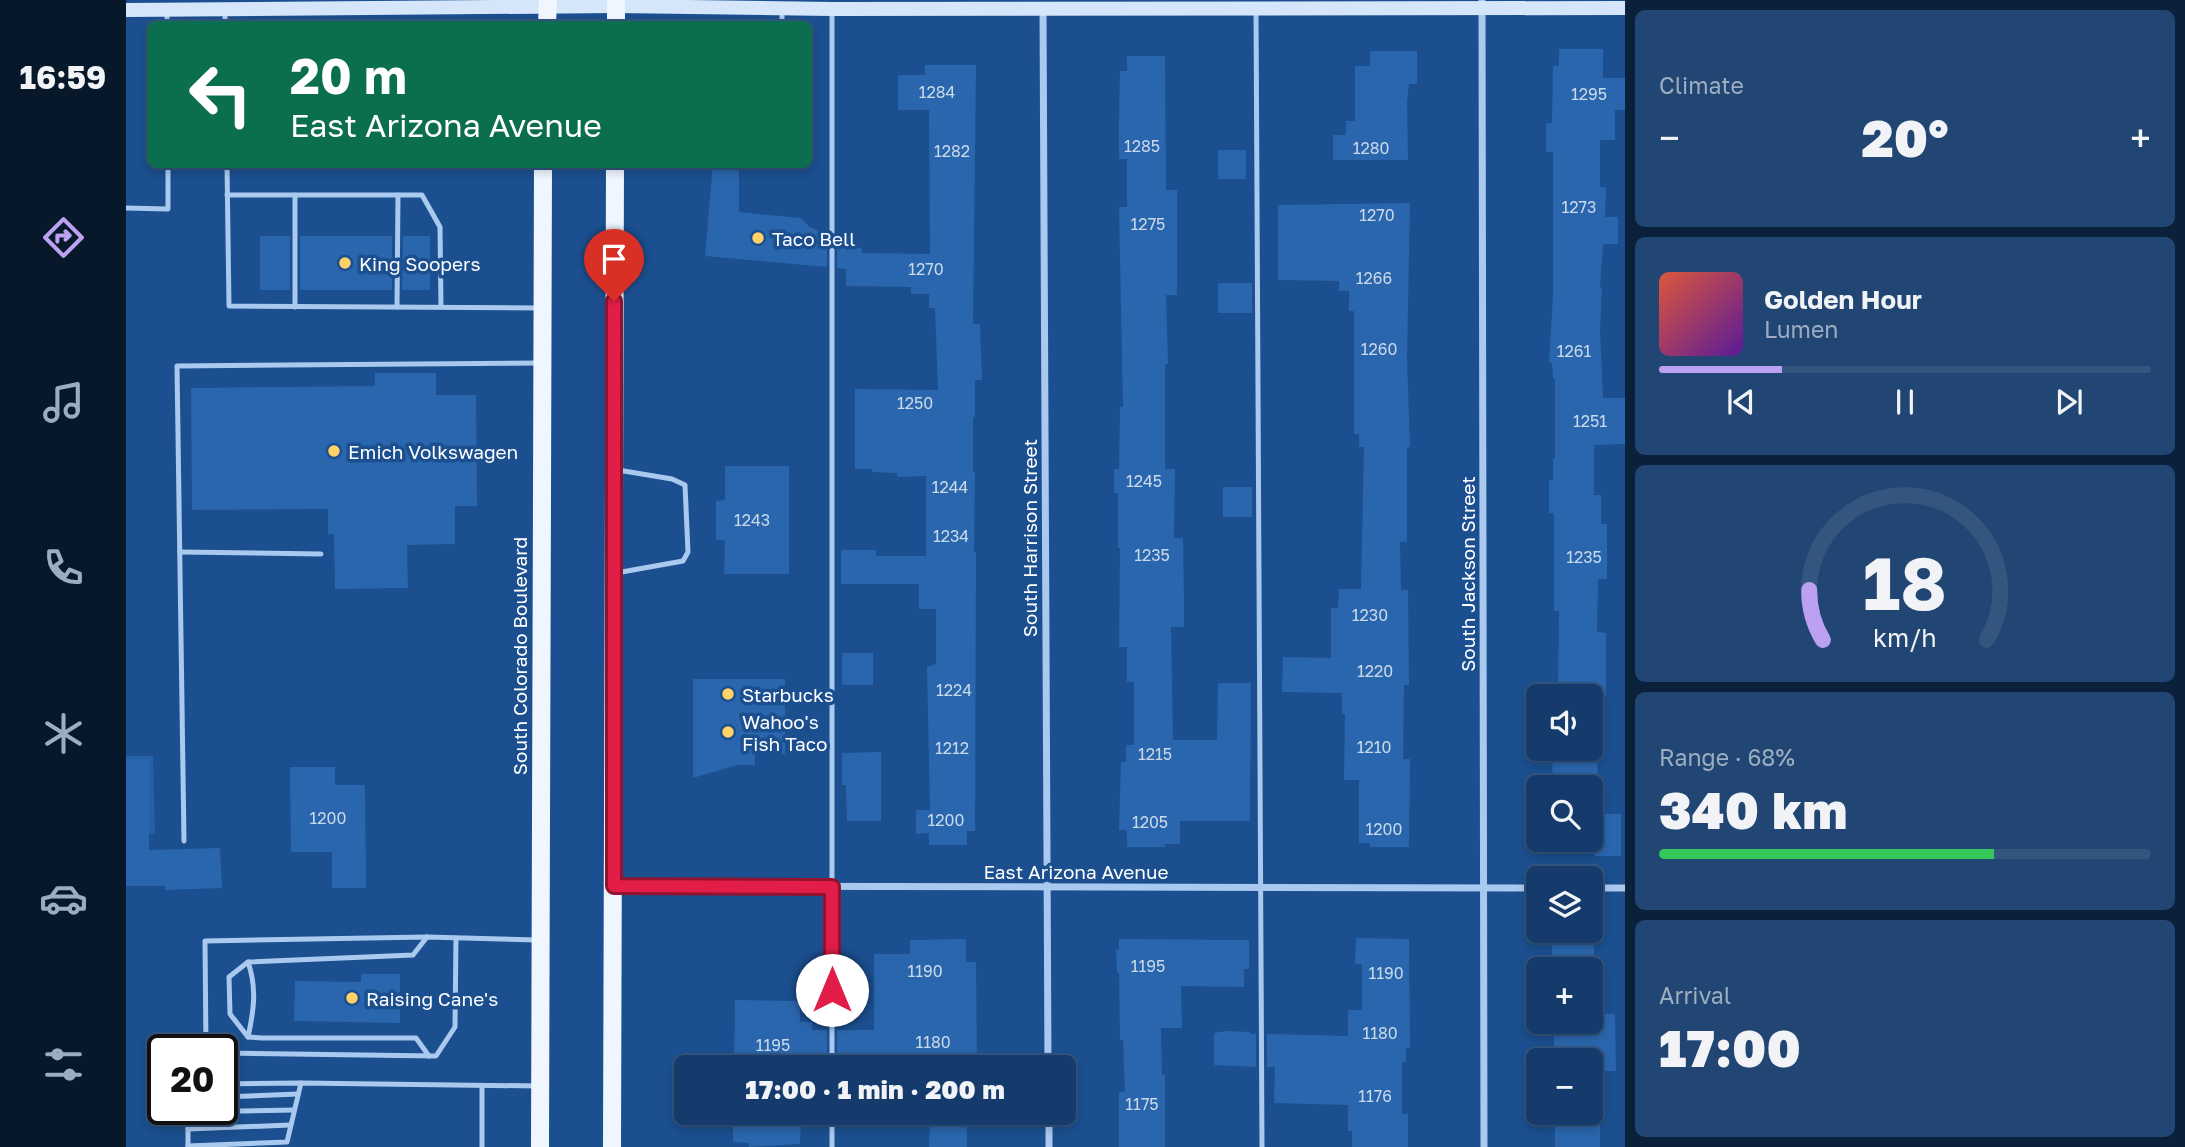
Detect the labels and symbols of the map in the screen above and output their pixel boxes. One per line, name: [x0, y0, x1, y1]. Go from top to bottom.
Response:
house number: 1284: [919, 82, 955, 102]
house number: 1295: [1571, 84, 1607, 104]
house number: 1285: [1124, 136, 1160, 156]
house number: 1280: [1353, 138, 1389, 158]
house number: 1282: [934, 141, 970, 161]
house number: 1273: [1562, 197, 1596, 217]
house number: 1270: [1359, 205, 1395, 225]
house number: 1275: [1131, 214, 1165, 234]
place label: Taco Bell: [772, 227, 855, 250]
pin: [584, 229, 644, 301]
marker: Taco Bell: [750, 230, 766, 246]
place label: King Soopers: [359, 252, 480, 275]
marker: King Soopers: [337, 255, 353, 271]
house number: 1270: [908, 259, 944, 279]
house number: 1266: [1356, 268, 1392, 288]
house number: 1260: [1361, 339, 1397, 359]
house number: 1261: [1557, 341, 1591, 361]
house number: 1250: [897, 393, 933, 413]
house number: 1251: [1573, 411, 1607, 431]
street label: South Harrison Street: [1018, 439, 1041, 637]
place label: Emich Volkswagen: [348, 440, 518, 463]
marker: Emich Volkswagen: [326, 443, 342, 459]
house number: 1245: [1126, 471, 1162, 491]
street label: South Jackson Street: [1456, 476, 1479, 672]
house number: 1244: [932, 477, 968, 497]
house number: 1243: [734, 510, 770, 530]
house number: 1234: [933, 526, 969, 546]
street label: South Colorado Boulevard: [508, 537, 531, 775]
house number: 1235: [1134, 545, 1170, 565]
house number: 1235: [1566, 547, 1602, 567]
house number: 1230: [1352, 605, 1388, 625]
house number: 1220: [1357, 661, 1393, 681]
house number: 1224: [936, 680, 972, 700]
place label: Starbucks: [742, 683, 834, 706]
marker: Starbucks: [720, 686, 736, 702]
place label: Wahoo's Fish Taco: [742, 710, 827, 755]
marker: Wahoo's Fish Taco: [720, 724, 736, 740]
house number: 1210: [1357, 737, 1391, 757]
house number: 1212: [935, 738, 969, 758]
house number: 1215: [1138, 744, 1172, 764]
house number: 1200: [310, 808, 346, 828]
house number: 1200: [928, 810, 964, 830]
house number: 1205: [1132, 812, 1168, 832]
house number: 1200: [1366, 819, 1402, 839]
street label: East Arizona Avenue: [983, 860, 1169, 883]
position arrow: [795, 953, 869, 1027]
house number: 1195: [1131, 956, 1165, 976]
house number: 1190: [907, 961, 943, 981]
house number: 1190: [1368, 963, 1404, 983]
place label: Raising Cane's: [366, 987, 498, 1010]
marker: Raising Cane's: [344, 990, 360, 1006]
house number: 1180: [1362, 1023, 1398, 1043]
house number: 1180: [915, 1032, 951, 1052]
speed limit sign: 20: [147, 1034, 238, 1125]
house number: 1195: [756, 1035, 790, 1055]
house number: 1176: [1358, 1086, 1392, 1106]
house number: 1175: [1125, 1094, 1159, 1114]

